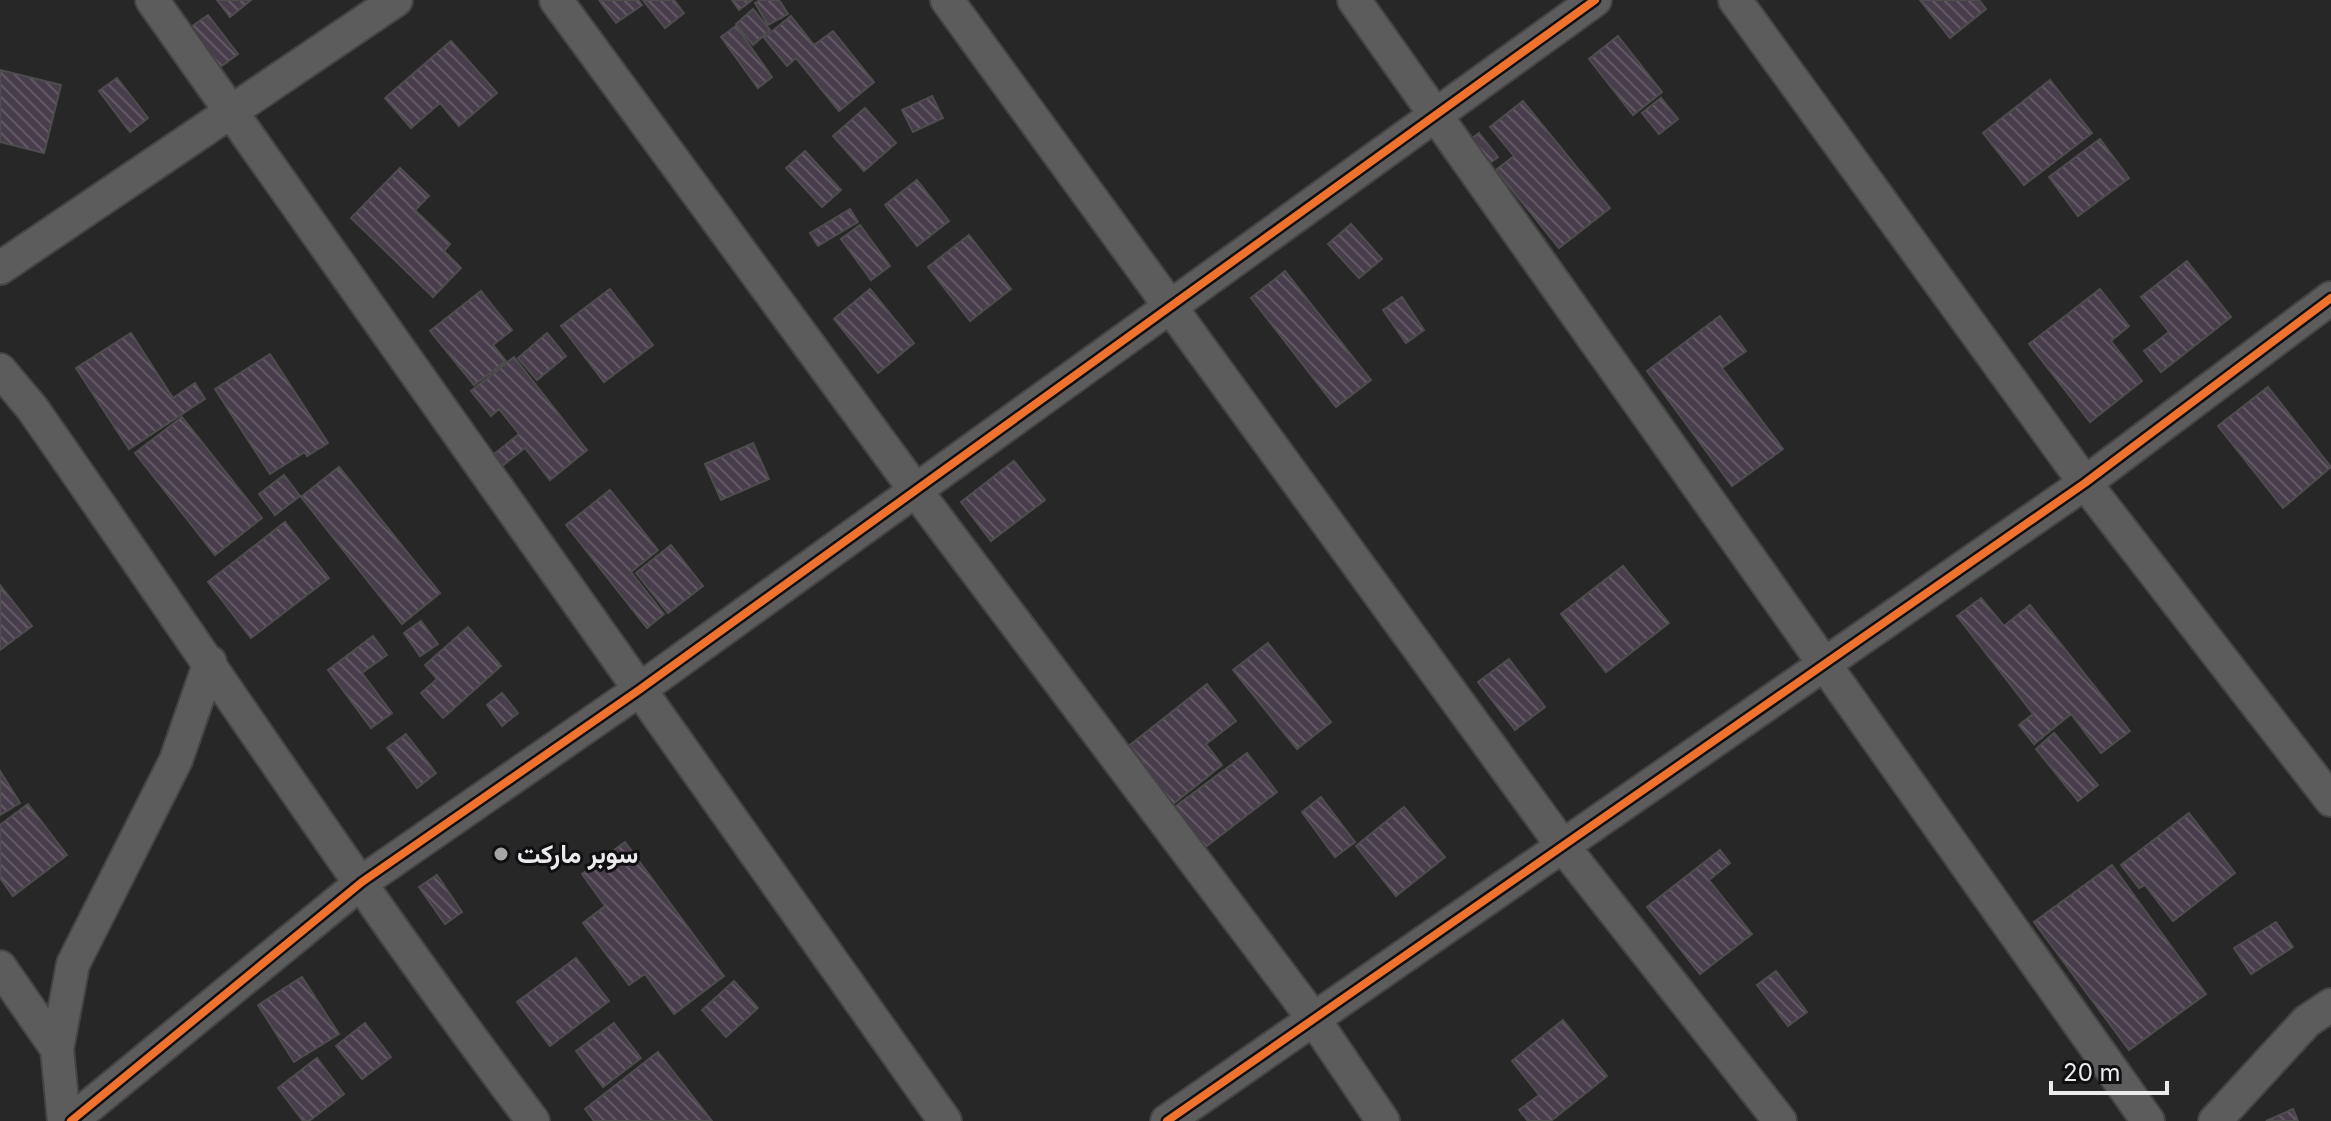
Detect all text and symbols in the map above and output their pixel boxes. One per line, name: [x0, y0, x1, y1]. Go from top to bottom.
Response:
place label: سوبر ماركت: [517, 838, 638, 870]
marker: سوبر ماركت: [492, 845, 510, 863]
scale bar: [2051, 1045, 2167, 1095]
text: 20 m: [2063, 1058, 2121, 1087]

